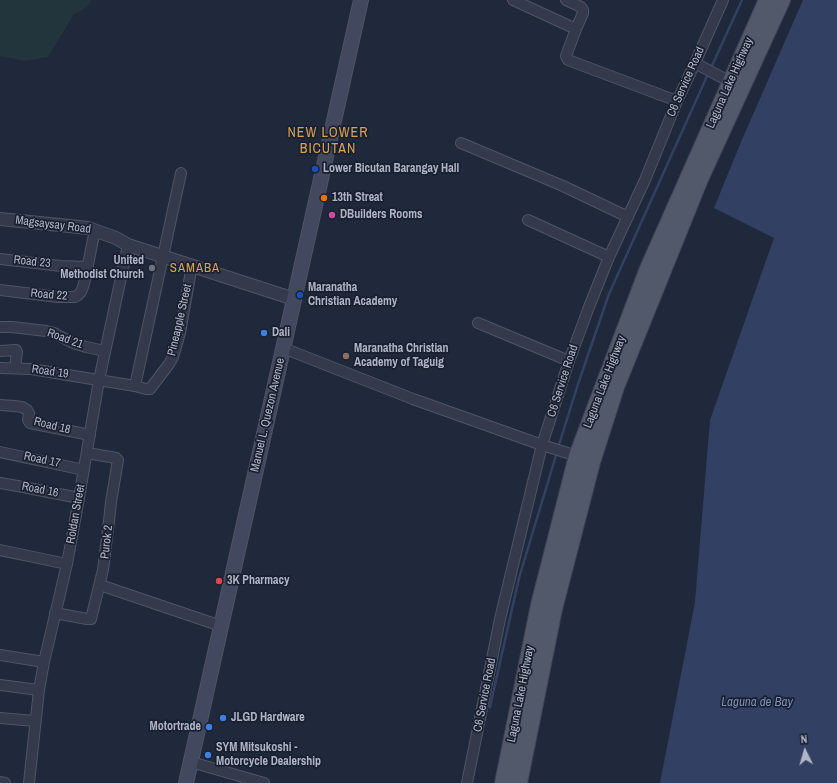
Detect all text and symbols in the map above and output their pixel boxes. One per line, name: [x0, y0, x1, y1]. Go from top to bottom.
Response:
street label: Laguna Lake Highway: [704, 35, 756, 131]
street label: C6 Service Road: [664, 45, 708, 119]
district label: NEW LOWER BICUTAN: [287, 125, 369, 158]
place label: Lower Bicutan Barangay Hall: [323, 162, 459, 176]
marker: Lower Bicutan Barangay Hall: [310, 164, 320, 174]
place label: 13th Streat: [332, 191, 383, 205]
marker: 13th Streat: [319, 193, 329, 203]
place label: DBuilders Rooms: [340, 208, 423, 222]
marker: DBuilders Rooms: [327, 210, 337, 220]
street label: Magsaysay Road: [14, 213, 92, 237]
street label: Road 23: [13, 253, 51, 271]
place label: United Methodist Church: [60, 254, 144, 282]
district label: SAMABA: [170, 261, 220, 277]
marker: United Methodist Church: [147, 263, 157, 273]
place label: Maranatha Christian Academy: [308, 281, 397, 309]
street label: Pineapple Street: [165, 283, 195, 357]
street label: Road 22: [30, 286, 68, 304]
marker: Maranatha Christian Academy: [295, 290, 305, 300]
street label: Road 21: [45, 326, 85, 352]
place label: Dali: [272, 326, 290, 340]
marker: Dali: [259, 328, 269, 338]
street label: Laguna Lake Highway: [581, 334, 629, 430]
place label: Maranatha Christian Academy of Taguig: [354, 342, 449, 370]
street label: C6 Service Road: [545, 343, 581, 419]
marker: Maranatha Christian Academy of Taguig: [341, 351, 351, 361]
street label: Manuel L. Quezon Avenue: [248, 357, 288, 473]
street label: Road 19: [31, 362, 69, 382]
street label: Road 18: [32, 415, 72, 437]
street label: Road 17: [22, 449, 62, 471]
street label: Road 16: [20, 479, 60, 501]
street label: Roldan Street: [64, 483, 88, 545]
street label: Purok 2: [98, 524, 116, 560]
place label: 3K Pharmacy: [227, 574, 289, 588]
marker: 3K Pharmacy: [214, 576, 224, 586]
street label: Laguna Lake Highway: [505, 645, 537, 743]
street label: C6 Service Road: [471, 657, 499, 733]
water label: Laguna de Bay: [721, 695, 793, 711]
place label: JLGD Hardware: [231, 711, 305, 725]
marker: JLGD Hardware: [218, 713, 228, 723]
place label: Motortrade: [150, 720, 201, 734]
marker: Motortrade: [204, 722, 214, 732]
north arrow: [785, 731, 825, 771]
text: N: [800, 732, 808, 746]
place label: SYM Mitsukoshi - Motorcycle Dealership: [216, 741, 321, 769]
marker: SYM Mitsukoshi - Motorcycle Dealership: [203, 750, 213, 760]

